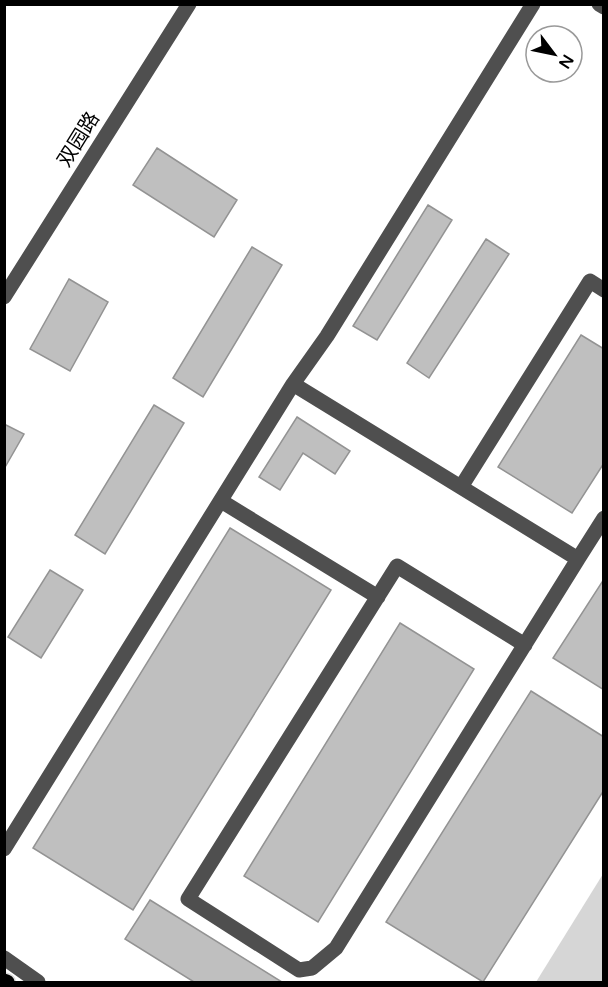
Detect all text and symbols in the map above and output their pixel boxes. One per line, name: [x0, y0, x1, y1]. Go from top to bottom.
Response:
north arrow: [524, 24, 584, 84]
text: N: [554, 51, 578, 72]
street label: 双园路: [53, 108, 105, 171]

